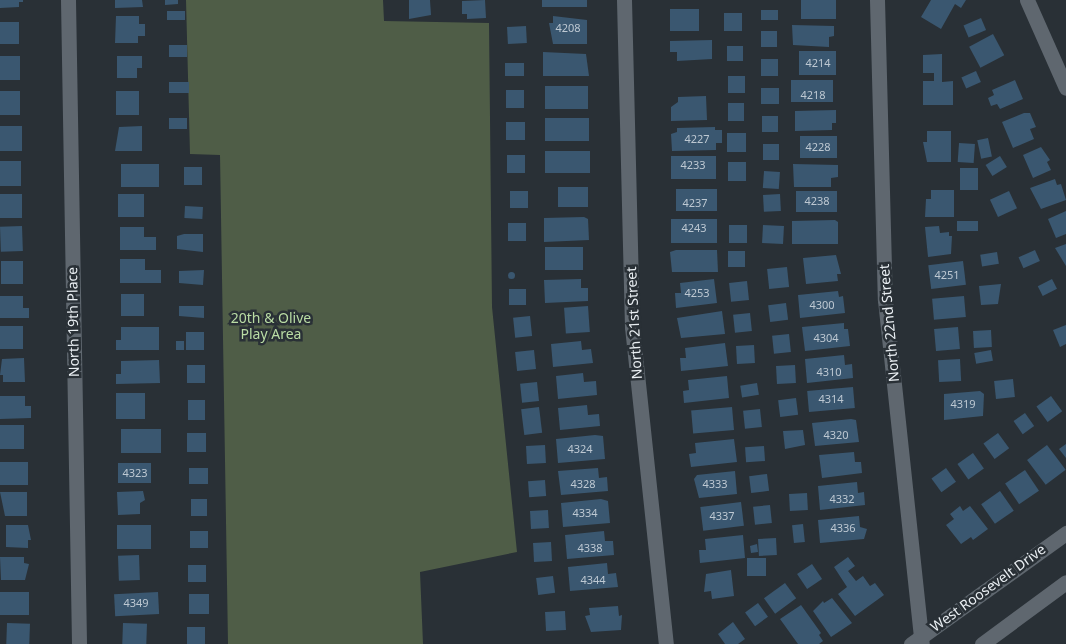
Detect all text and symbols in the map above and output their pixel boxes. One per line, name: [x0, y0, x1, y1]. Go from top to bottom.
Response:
house number: 4208: [555, 21, 581, 35]
house number: 4214: [805, 56, 831, 70]
house number: 4218: [800, 88, 826, 102]
house number: 4227: [684, 132, 710, 146]
house number: 4228: [805, 140, 831, 154]
house number: 4233: [680, 158, 706, 172]
house number: 4238: [804, 194, 830, 208]
house number: 4237: [682, 196, 708, 210]
house number: 4243: [681, 221, 707, 235]
street label: North 22nd Street: [875, 263, 903, 383]
street label: North 21st Street: [623, 266, 645, 380]
street label: North 19th Place: [64, 267, 82, 377]
house number: 4251: [934, 268, 960, 282]
house number: 4253: [684, 286, 710, 300]
house number: 4300: [809, 298, 835, 312]
park label: 20th & Olive Play Area: [231, 310, 311, 342]
house number: 4304: [813, 331, 839, 345]
house number: 4310: [816, 365, 842, 379]
house number: 4314: [818, 392, 844, 406]
house number: 4319: [950, 397, 976, 411]
house number: 4320: [823, 428, 849, 442]
house number: 4324: [567, 442, 593, 456]
house number: 4323: [122, 466, 148, 480]
house number: 4328: [570, 477, 596, 491]
house number: 4333: [702, 477, 728, 491]
house number: 4332: [829, 492, 855, 506]
house number: 4334: [572, 506, 598, 520]
house number: 4337: [709, 509, 735, 523]
house number: 4336: [830, 521, 856, 535]
house number: 4338: [577, 541, 603, 555]
street label: West Roosevelt Drive: [927, 541, 1049, 635]
house number: 4344: [580, 573, 606, 587]
house number: 4349: [123, 596, 149, 610]

